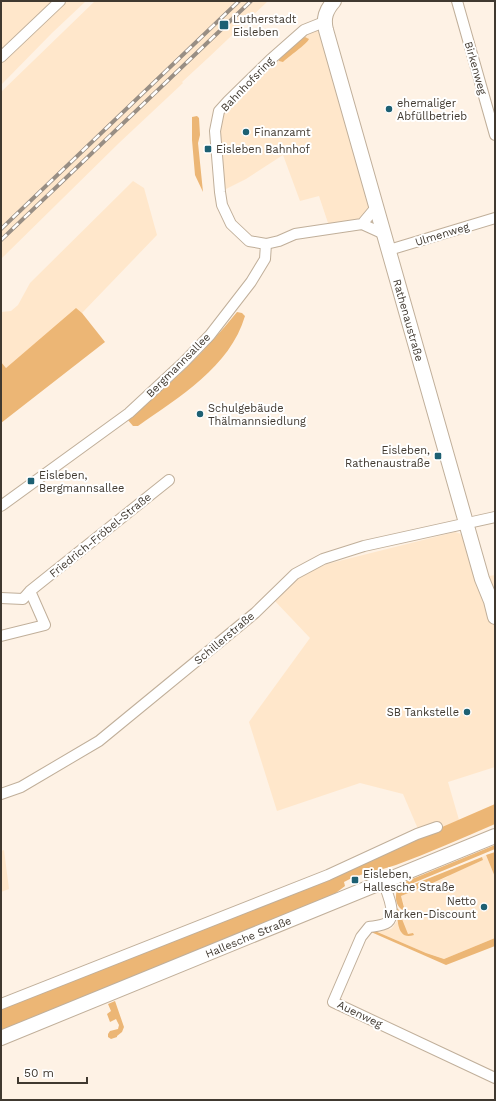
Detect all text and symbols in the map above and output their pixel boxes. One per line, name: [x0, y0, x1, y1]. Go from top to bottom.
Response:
place label: Lutherstadt Eisleben: [233, 13, 297, 39]
marker: Lutherstadt Eisleben: [218, 19, 230, 31]
street label: Birkenweg: [462, 40, 489, 96]
street label: Bahnhofsring: [218, 54, 277, 114]
place label: ehemaliger Abfüllbetrieb: [397, 97, 467, 123]
marker: ehemaliger Abfüllbetrieb: [384, 104, 394, 114]
place label: Finanzamt: [254, 126, 311, 139]
marker: Finanzamt: [241, 127, 251, 137]
place label: Eisleben Bahnhof: [216, 143, 311, 156]
marker: Eisleben Bahnhof: [203, 144, 213, 154]
street label: Ulmenweg: [414, 220, 471, 249]
street label: Rathenaustraße: [390, 277, 426, 363]
street label: Bergmannsallee: [144, 331, 213, 400]
place label: Schulgebäude Thälmannsiedlung: [208, 402, 306, 428]
marker: Schulgebäude Thälmannsiedlung: [195, 409, 205, 419]
place label: Eisleben, Rathenaustraße: [345, 444, 430, 470]
marker: Eisleben, Rathenaustraße: [433, 451, 443, 461]
place label: Eisleben, Bergmannsallee: [39, 469, 124, 495]
marker: Eisleben, Bergmannsallee: [26, 476, 36, 486]
street label: Friedrich-Fröbel-Straße: [47, 490, 154, 580]
street label: Schillerstraße: [192, 609, 257, 667]
place label: SB Tankstelle: [387, 706, 459, 719]
marker: SB Tankstelle: [462, 707, 472, 717]
place label: Eisleben, Hallesche Straße: [363, 868, 455, 894]
marker: Eisleben, Hallesche Straße: [350, 875, 360, 885]
place label: Netto Marken-Discount: [384, 895, 476, 921]
marker: Netto Marken-Discount: [479, 902, 489, 912]
street label: Hallesche Straße: [203, 914, 293, 961]
street label: Auenweg: [335, 998, 384, 1031]
scale bar: [18, 1059, 87, 1085]
text: 50 m: [24, 1066, 54, 1080]

